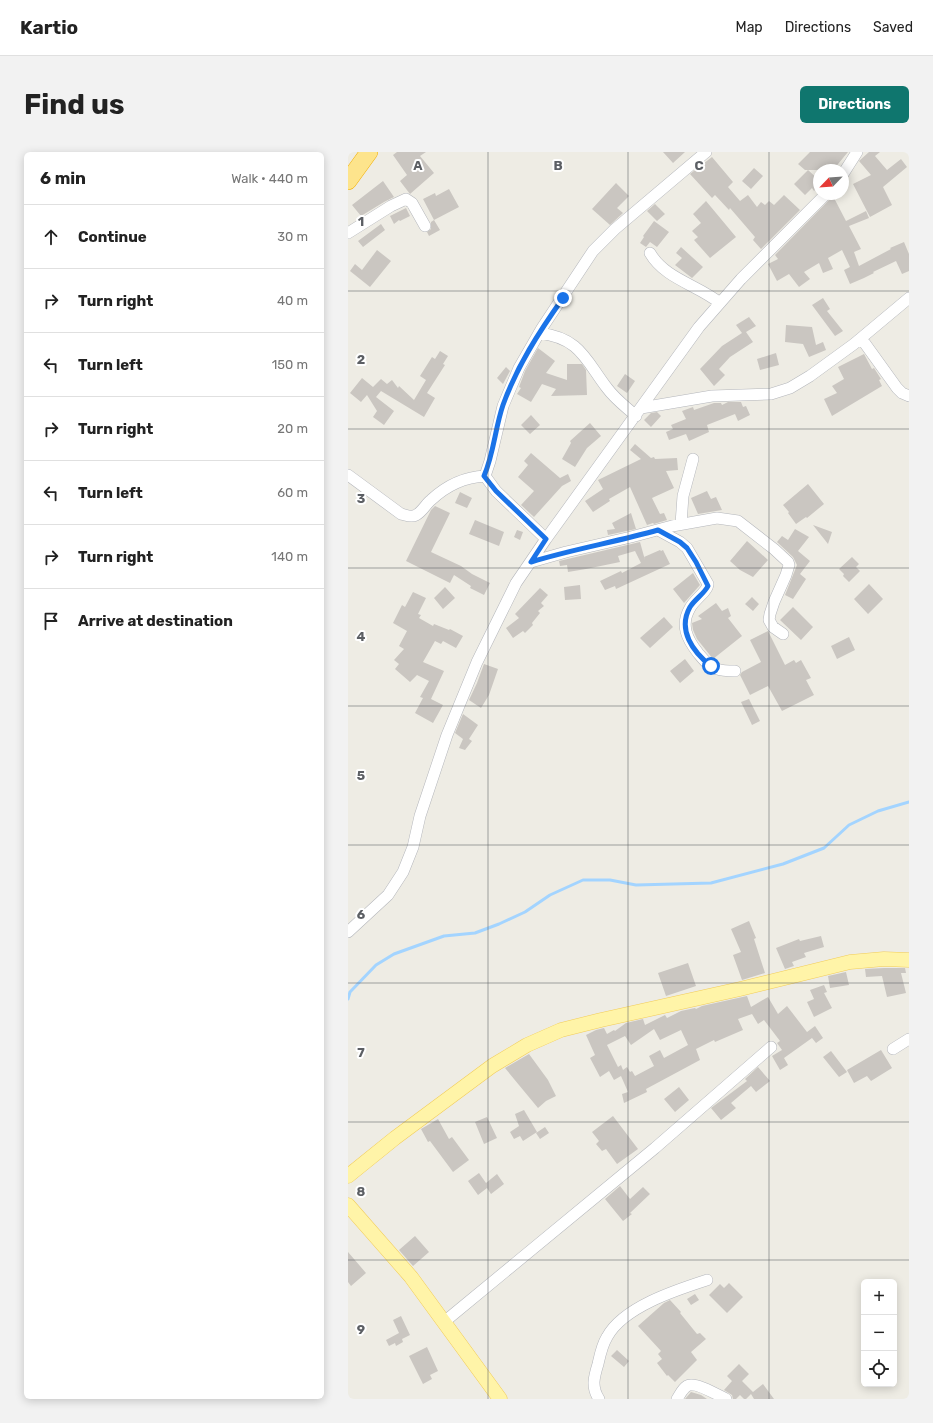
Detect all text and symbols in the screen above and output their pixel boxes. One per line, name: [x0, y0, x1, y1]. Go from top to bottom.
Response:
text: Kartio: [20, 16, 78, 39]
text: Map: [736, 19, 763, 36]
text: Directions: [785, 19, 851, 36]
text: Saved: [873, 19, 913, 36]
button: Directions: [800, 86, 909, 123]
text: Find us: [24, 88, 124, 121]
text: A: [413, 158, 423, 173]
text: B: [553, 158, 563, 173]
text: C: [694, 158, 704, 173]
north arrow: [813, 164, 849, 200]
text: 6 min: [40, 168, 86, 188]
text: Walk · 440 m: [231, 171, 308, 186]
text: 1: [358, 214, 364, 229]
icon: ahead: [40, 226, 62, 248]
text: Continue: [78, 228, 147, 246]
text: 30 m: [277, 229, 308, 244]
route end: [554, 289, 572, 307]
icon: right: [40, 290, 62, 312]
text: Turn right: [78, 292, 153, 310]
text: 40 m: [277, 293, 308, 308]
text: 2: [357, 352, 365, 367]
icon: left: [40, 354, 62, 376]
text: Turn left: [78, 356, 143, 374]
text: 150 m: [272, 357, 308, 372]
icon: right: [40, 418, 62, 440]
text: Turn right: [78, 420, 153, 438]
text: 20 m: [277, 421, 308, 436]
icon: left: [40, 482, 62, 504]
text: Turn left: [78, 484, 143, 502]
text: 60 m: [277, 485, 308, 500]
text: 3: [357, 491, 366, 506]
icon: right: [40, 546, 62, 568]
text: Turn right: [78, 548, 153, 566]
text: 140 m: [271, 549, 308, 564]
icon: arrive: [40, 610, 62, 632]
text: Arrive at destination: [78, 612, 233, 630]
text: 4: [357, 629, 366, 644]
route start: [702, 657, 720, 675]
text: 5: [357, 768, 365, 783]
text: 6: [357, 907, 366, 922]
text: 7: [357, 1045, 365, 1060]
text: 8: [357, 1184, 366, 1199]
map controls: [861, 1279, 897, 1387]
button: +: [861, 1279, 897, 1315]
button: −: [861, 1315, 897, 1351]
text: 9: [357, 1322, 365, 1337]
button: locate: [861, 1351, 897, 1387]

